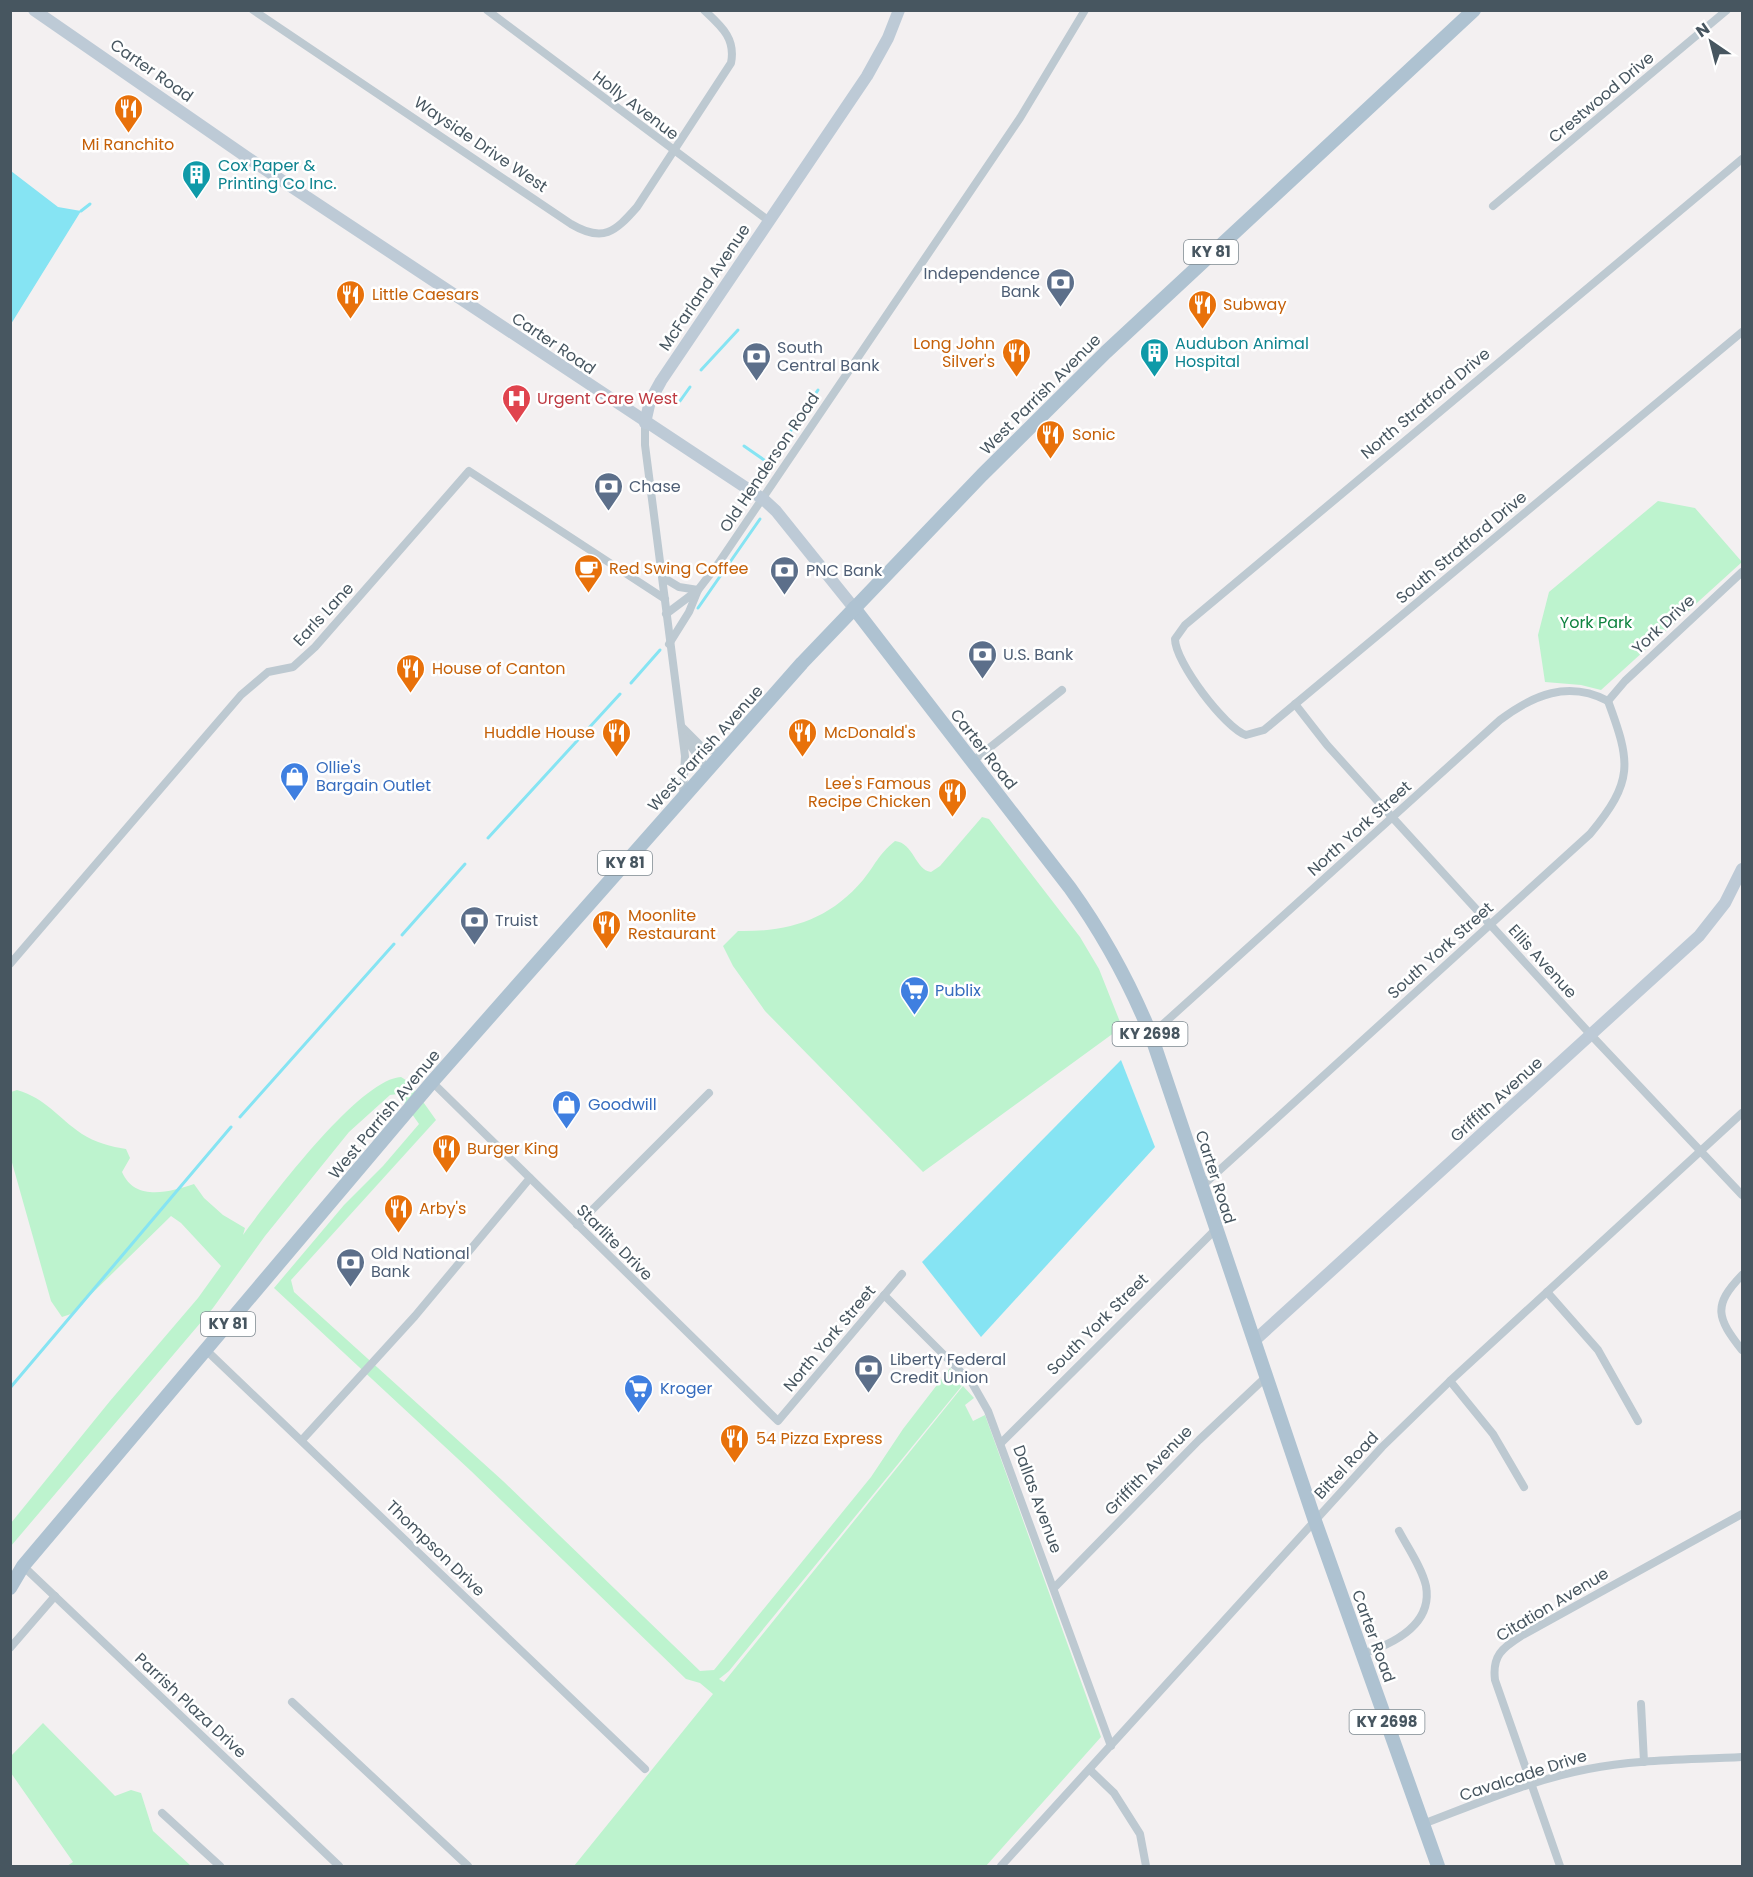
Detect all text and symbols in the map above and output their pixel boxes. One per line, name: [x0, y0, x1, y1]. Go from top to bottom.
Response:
north arrow: [1681, 12, 1741, 72]
text: N: [1691, 17, 1714, 43]
street label: Carter Road: [105, 33, 198, 108]
street label: Crestwood Drive: [1544, 46, 1659, 148]
street label: Holly Avenue: [588, 65, 684, 145]
street label: Wayside Drive West: [409, 91, 552, 198]
restaurant icon: Mi Ranchito: [112, 92, 144, 134]
place label: Mi Ranchito: [82, 133, 174, 156]
place label: Cox Paper & Printing Co Inc.: [218, 154, 337, 195]
building icon: Cox Paper & Printing Co Inc.: [181, 158, 213, 200]
street label: McFarland Avenue: [653, 219, 756, 355]
road number: KY 81: [1184, 240, 1238, 264]
place label: Independence Bank: [924, 262, 1041, 303]
bank icon: Independence Bank: [1045, 266, 1077, 308]
restaurant icon: Little Caesars: [335, 278, 367, 320]
place label: Little Caesars: [372, 283, 479, 306]
restaurant icon: Subway: [1186, 288, 1218, 330]
place label: Subway: [1223, 293, 1286, 316]
street label: Carter Road: [507, 307, 600, 380]
street label: West Parrish Avenue: [975, 329, 1106, 460]
place label: Long John Silver's: [913, 332, 995, 373]
place label: Audubon Animal Hospital: [1175, 332, 1309, 373]
place label: South Central Bank: [777, 336, 880, 377]
restaurant icon: Long John Silver's: [1000, 336, 1032, 378]
building icon: Audubon Animal Hospital: [1138, 336, 1170, 378]
bank icon: South Central Bank: [740, 340, 772, 382]
street label: North Stratford Drive: [1356, 342, 1495, 464]
hospital icon: Urgent Care West: [500, 382, 532, 424]
place label: Urgent Care West: [537, 387, 678, 410]
street label: Old Henderson Road: [714, 388, 825, 537]
restaurant icon: Sonic: [1035, 418, 1067, 460]
place label: Sonic: [1072, 423, 1116, 446]
bank icon: Chase: [592, 470, 624, 512]
place label: Chase: [629, 475, 681, 498]
street label: South Stratford Drive: [1391, 486, 1532, 609]
cafe icon: Red Swing Coffee: [572, 552, 604, 594]
bank icon: PNC Bank: [769, 554, 801, 596]
place label: Red Swing Coffee: [609, 557, 749, 580]
place label: PNC Bank: [806, 559, 883, 582]
street label: Earls Lane: [288, 577, 359, 651]
street label: York Drive: [1627, 589, 1700, 659]
park label: York Park: [1560, 611, 1633, 634]
bank icon: U.S. Bank: [966, 638, 998, 680]
place label: U.S. Bank: [1003, 643, 1074, 666]
restaurant icon: House of Canton: [395, 652, 427, 694]
place label: House of Canton: [432, 657, 566, 680]
street label: West Parrish Avenue: [642, 680, 768, 817]
street label: Carter Road: [945, 704, 1022, 795]
restaurant icon: Huddle House: [600, 716, 632, 758]
restaurant icon: McDonald's: [787, 716, 819, 758]
place label: Huddle House: [484, 721, 595, 744]
place label: McDonald's: [824, 721, 916, 744]
place label: Ollie's Bargain Outlet: [316, 756, 431, 797]
shop icon: Ollie's Bargain Outlet: [279, 760, 311, 802]
place label: Lee's Famous Recipe Chicken: [808, 772, 931, 813]
street label: North York Street: [1302, 775, 1416, 881]
restaurant icon: Lee's Famous Recipe Chicken: [936, 776, 968, 818]
road number: KY 81: [598, 851, 652, 875]
street label: South York Street: [1382, 897, 1498, 1004]
bank icon: Truist: [458, 904, 490, 946]
place label: Moonlite Restaurant: [628, 904, 716, 945]
restaurant icon: Moonlite Restaurant: [591, 908, 623, 950]
place label: Truist: [495, 909, 538, 932]
street label: Ellis Avenue: [1503, 919, 1582, 1004]
supermarket icon: Publix: [898, 974, 930, 1016]
place label: Publix: [935, 979, 981, 1002]
road number: KY 2698: [1112, 1022, 1188, 1046]
street label: West Parrish Avenue: [323, 1044, 446, 1184]
street label: Griffith Avenue: [1445, 1052, 1548, 1147]
shop icon: Goodwill: [551, 1088, 583, 1130]
place label: Goodwill: [588, 1093, 657, 1116]
street label: Carter Road: [1190, 1128, 1241, 1227]
restaurant icon: Burger King: [430, 1132, 462, 1174]
place label: Burger King: [467, 1137, 559, 1160]
restaurant icon: Arby's: [382, 1192, 414, 1234]
place label: Arby's: [419, 1197, 466, 1220]
street label: Starlite Drive: [571, 1199, 658, 1286]
place label: Old National Bank: [371, 1242, 470, 1283]
bank icon: Old National Bank: [334, 1246, 366, 1288]
street label: South York Street: [1041, 1268, 1153, 1380]
street label: North York Street: [778, 1280, 881, 1397]
road number: KY 81: [201, 1312, 255, 1336]
place label: Liberty Federal Credit Union: [890, 1348, 1006, 1389]
bank icon: Liberty Federal Credit Union: [853, 1352, 885, 1394]
supermarket icon: Kroger: [623, 1372, 655, 1414]
place label: Kroger: [660, 1377, 713, 1400]
street label: Griffith Avenue: [1099, 1420, 1197, 1521]
restaurant icon: 54 Pizza Express: [719, 1422, 751, 1464]
street label: Bittel Road: [1309, 1426, 1384, 1504]
place label: 54 Pizza Express: [756, 1427, 883, 1450]
street label: Dallas Avenue: [1007, 1442, 1068, 1557]
street label: Thompson Drive: [381, 1495, 490, 1602]
street label: Citation Avenue: [1492, 1562, 1613, 1647]
street label: Carter Road: [1346, 1587, 1401, 1686]
street label: Parrish Plaza Drive: [130, 1647, 252, 1763]
road number: KY 2698: [1350, 1710, 1424, 1734]
street label: Cavalcade Drive: [1457, 1744, 1590, 1807]

